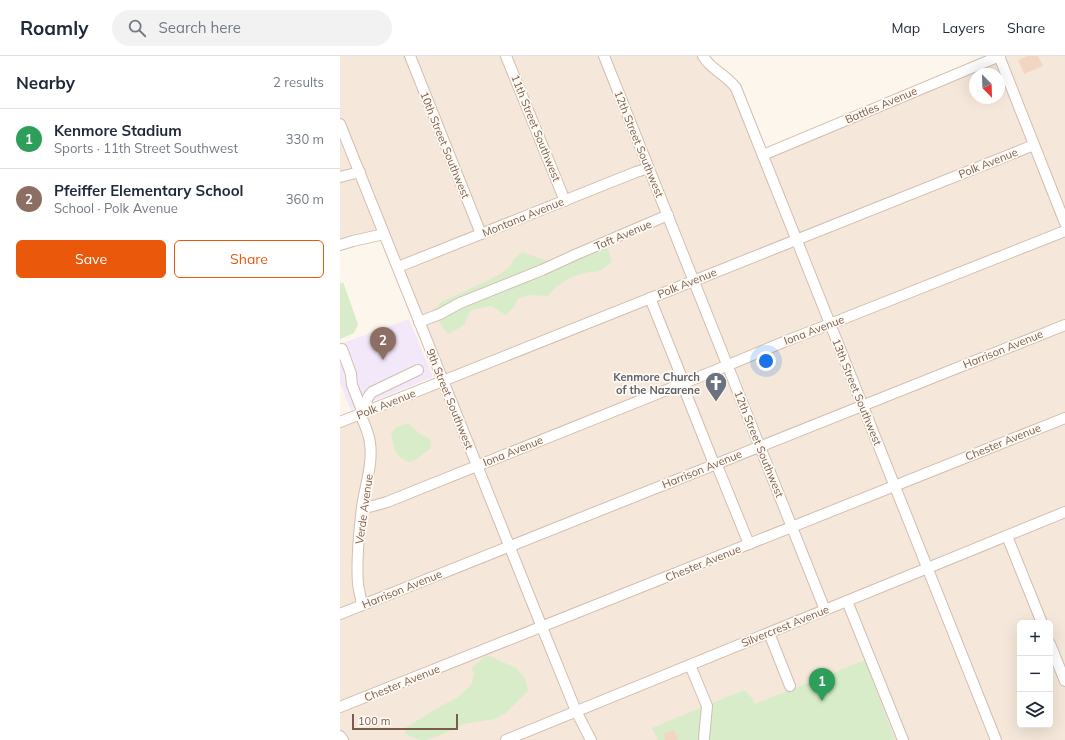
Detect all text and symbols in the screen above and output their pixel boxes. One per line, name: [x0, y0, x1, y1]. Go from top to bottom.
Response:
search box: [112, 10, 392, 46]
text: Roamly: [20, 16, 88, 40]
icon: search: [126, 17, 148, 39]
text: Search here: [158, 18, 241, 37]
text: Map: [891, 19, 920, 37]
text: Layers: [942, 19, 985, 37]
text: Share: [1007, 19, 1045, 37]
north arrow: [969, 68, 1005, 104]
text: Nearby: [16, 72, 75, 93]
street label: 11th Street Southwest: [508, 72, 564, 184]
text: 2 results: [273, 74, 324, 90]
street label: Battles Avenue: [843, 84, 919, 126]
street label: 12th Street Southwest: [611, 88, 667, 200]
street label: 10th Street Southwest: [417, 89, 473, 201]
text: Kenmore Stadium: [54, 121, 182, 140]
text: 1: [25, 131, 33, 147]
text: 330 m: [286, 131, 324, 147]
text: Sports · 11th Street Southwest: [54, 140, 238, 156]
street label: Polk Avenue: [956, 145, 1020, 181]
text: Pfeiffer Elementary School: [54, 181, 244, 200]
text: 2: [25, 191, 33, 207]
text: 360 m: [286, 191, 324, 207]
street label: Montana Avenue: [480, 194, 566, 240]
text: School · Polk Avenue: [54, 200, 178, 216]
street label: Taft Avenue: [592, 217, 654, 253]
button: Save: [16, 240, 166, 278]
button: Share: [174, 240, 324, 278]
street label: Polk Avenue: [655, 265, 719, 301]
street label: Iona Avenue: [782, 312, 846, 348]
pin: 2: [370, 327, 396, 360]
street label: Harrison Avenue: [961, 327, 1045, 371]
street label: 13th Street Southwest: [829, 336, 885, 448]
street label: 9th Street Southwest: [423, 347, 477, 452]
your location: [756, 351, 776, 371]
place label: Kenmore Church of the Nazarene: [613, 370, 700, 397]
church icon: Kenmore Church of the Nazarene: [703, 370, 729, 403]
street label: Polk Avenue: [354, 386, 418, 422]
street label: 12th Street Southwest: [731, 388, 787, 500]
street label: Chester Avenue: [963, 420, 1043, 464]
street label: Iona Avenue: [481, 433, 545, 469]
street label: Harrison Avenue: [660, 447, 744, 491]
street label: Verde Avenue: [352, 473, 376, 545]
street label: Chester Avenue: [663, 541, 743, 585]
street label: Harrison Avenue: [360, 567, 444, 611]
street label: Silvercrest Avenue: [739, 602, 831, 650]
map controls: [1017, 620, 1053, 728]
button: +: [1017, 620, 1053, 656]
button: −: [1017, 656, 1053, 692]
street label: Chester Avenue: [362, 661, 442, 705]
pin: 1: [809, 668, 835, 701]
button: layers: [1017, 692, 1053, 728]
scale bar: [352, 712, 458, 731]
text: 100 m: [358, 714, 390, 728]

